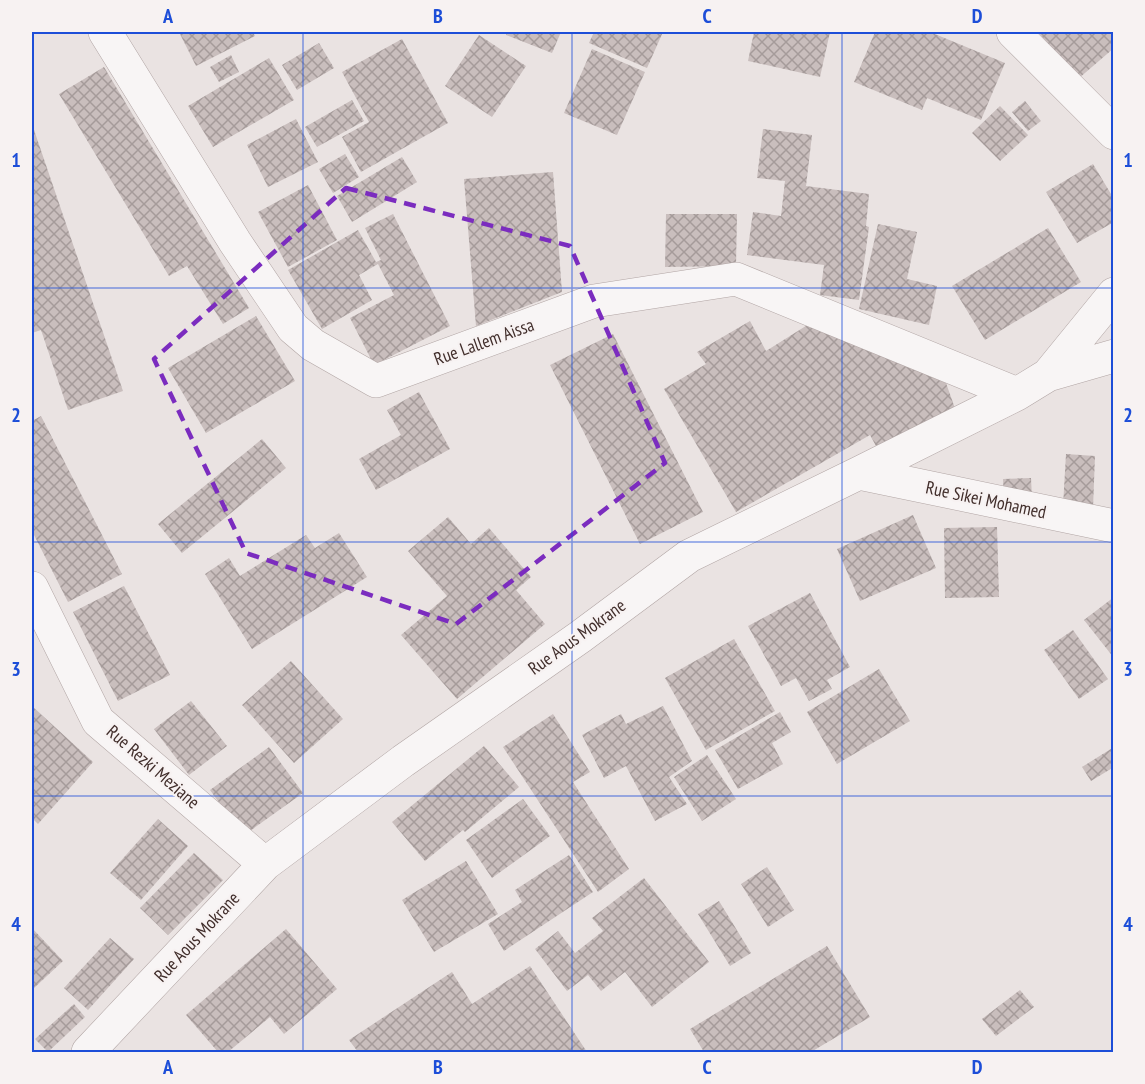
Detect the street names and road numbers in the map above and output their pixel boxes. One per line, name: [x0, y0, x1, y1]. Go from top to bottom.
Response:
street label: Rue Lallem Aissa: [431, 313, 537, 370]
street label: Rue Sikei Mohamed: [924, 476, 1048, 524]
street label: Rue Aous Mokrane: [524, 594, 630, 680]
street label: Rue Rezki Meziane: [102, 720, 205, 813]
street label: Rue Aous Mokrane: [149, 887, 244, 986]

